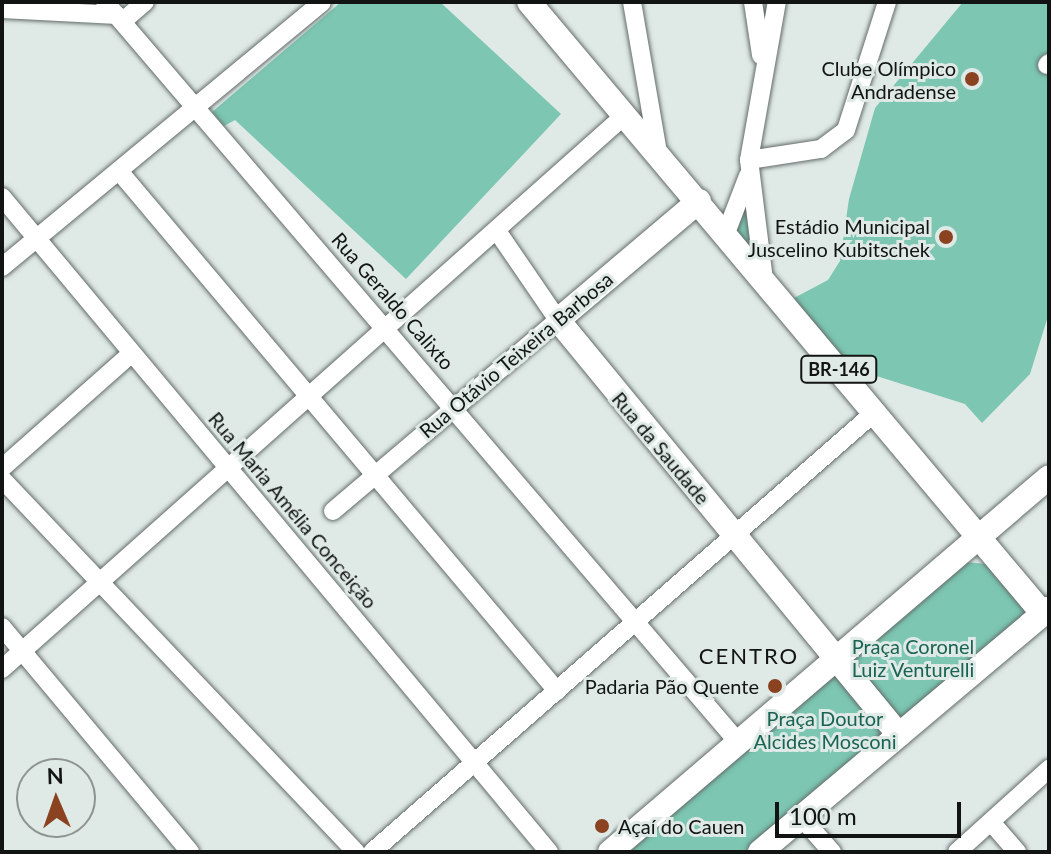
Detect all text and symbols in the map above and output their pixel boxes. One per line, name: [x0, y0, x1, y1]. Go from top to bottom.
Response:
place label: Clube Olímpico Andradense: [821, 56, 956, 103]
marker: Clube Olímpico Andradense: [963, 70, 981, 88]
place label: Estádio Municipal Juscelino Kubitschek: [748, 214, 930, 261]
street label: Rua Geraldo Calixto: [327, 227, 459, 375]
marker: Estádio Municipal Juscelino Kubitschek: [937, 228, 955, 246]
street label: Rua Otávio Teixeira Barbosa: [414, 267, 618, 443]
road number: BR-146: [799, 355, 879, 383]
street label: Rua da Saudade: [607, 387, 715, 509]
street label: Rua Maria Amélia Conceição: [203, 407, 383, 613]
park label: Praça Coronel Luiz Venturelli: [851, 634, 975, 681]
district label: CENTRO: [699, 643, 799, 669]
place label: Padaria Pão Quente: [585, 674, 759, 698]
marker: Padaria Pão Quente: [766, 677, 784, 695]
park label: Praça Doutor Alcides Mosconi: [753, 707, 897, 754]
north arrow: [16, 758, 96, 838]
text: N: [46, 762, 64, 789]
scale bar: [779, 786, 965, 836]
text: 100 m: [789, 801, 857, 830]
place label: Açaí do Cauen: [618, 814, 745, 838]
marker: Açaí do Cauen: [593, 817, 611, 835]

